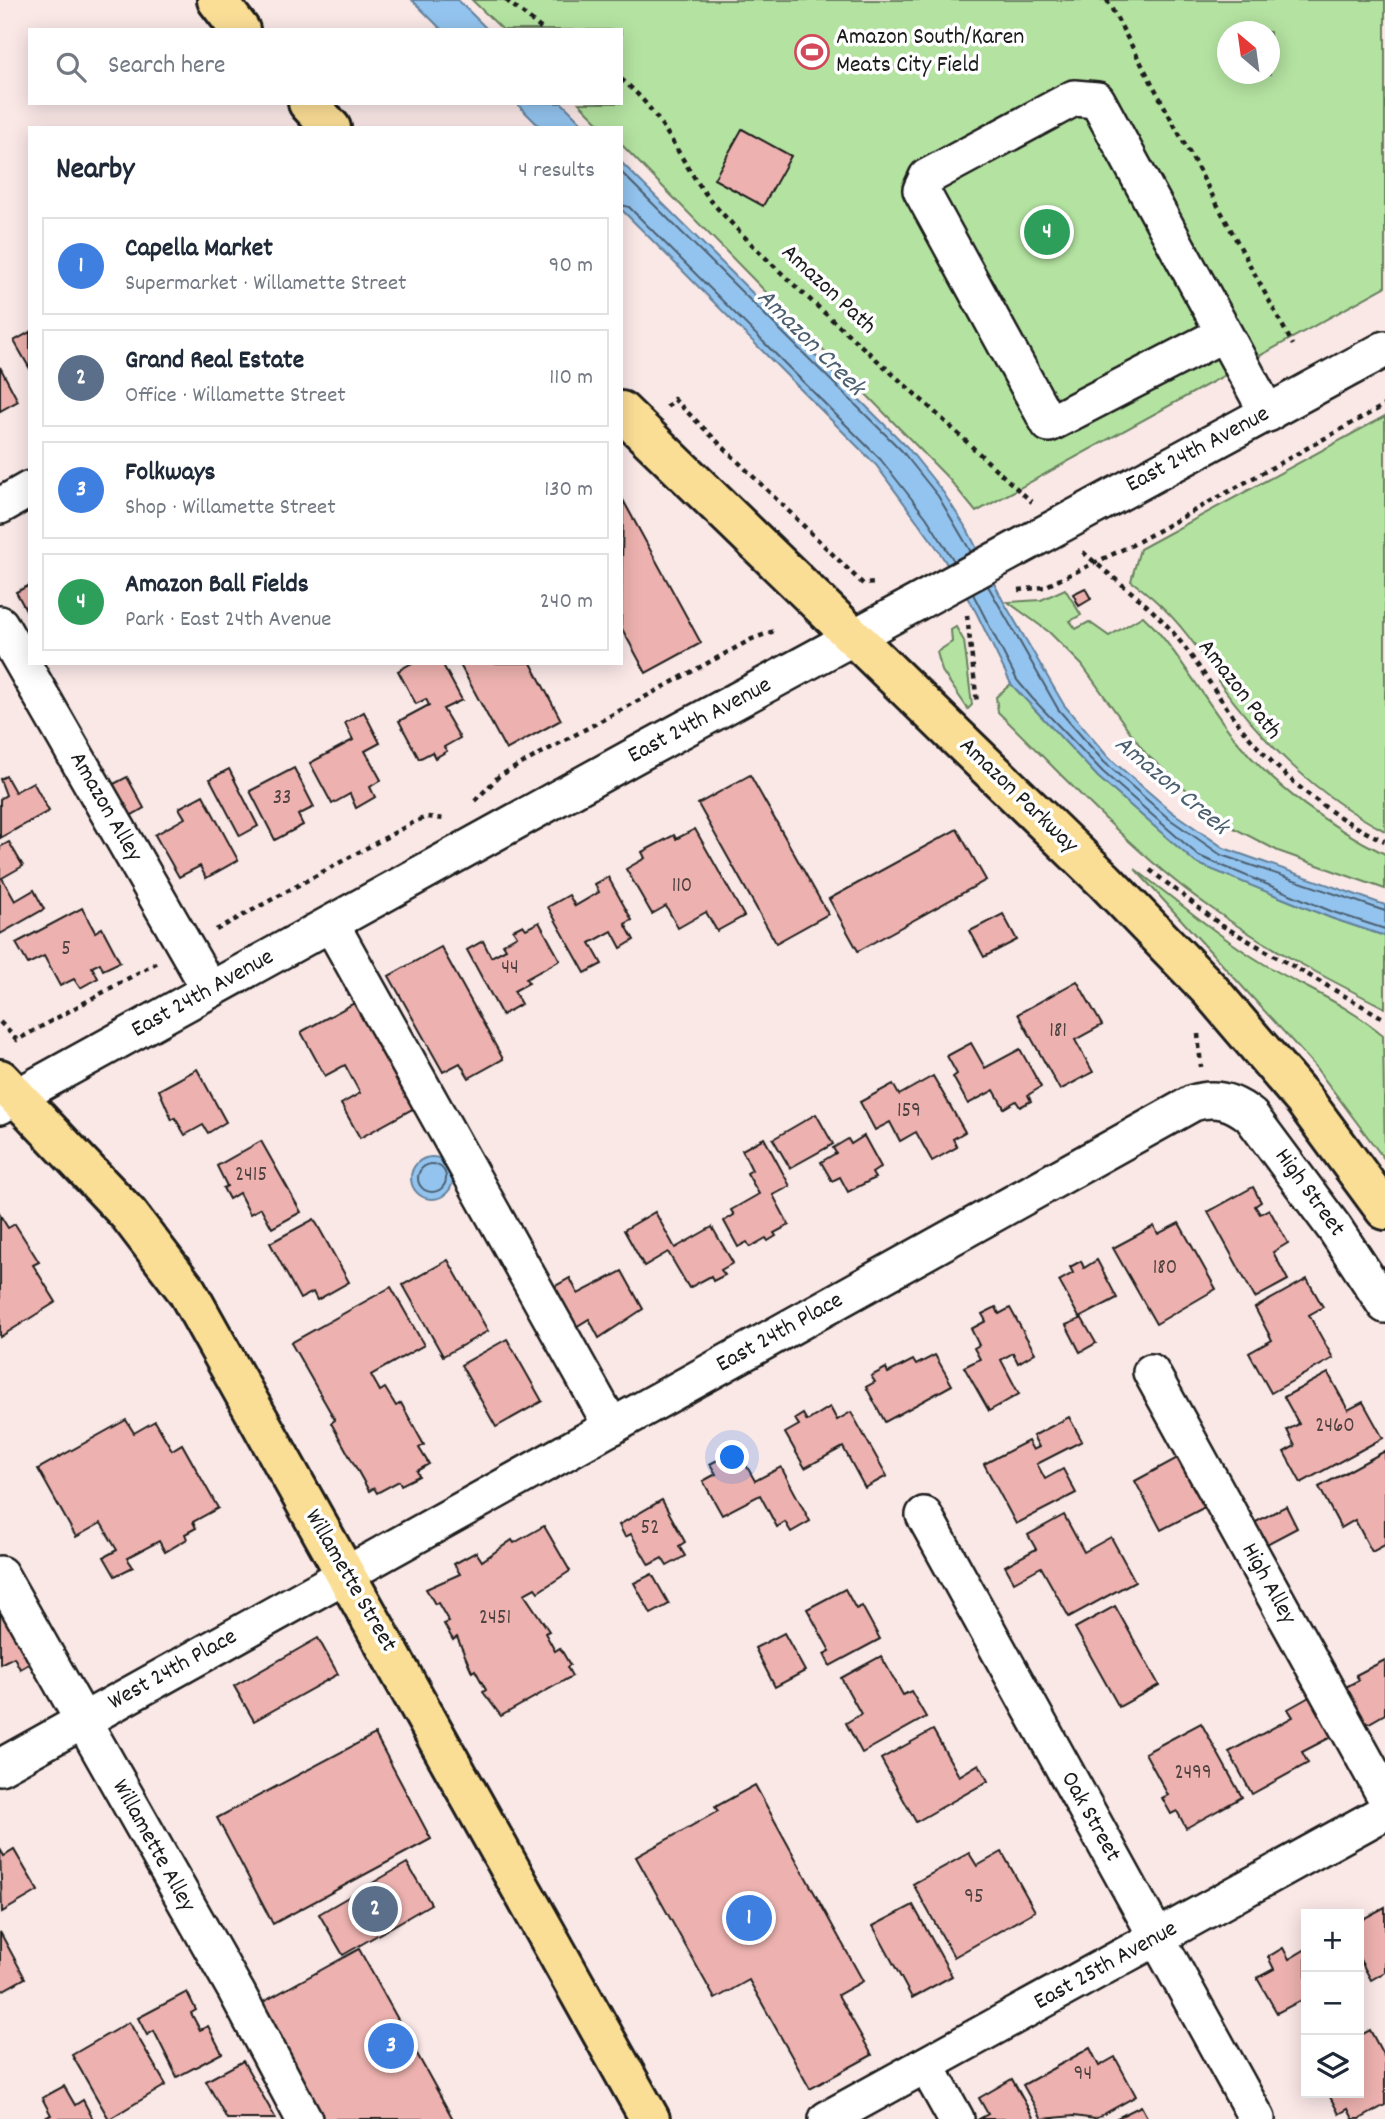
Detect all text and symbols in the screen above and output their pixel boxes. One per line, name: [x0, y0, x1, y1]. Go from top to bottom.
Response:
place label: Amazon South/Karen Meats City Field: [836, 21, 1024, 83]
north arrow: [1217, 21, 1280, 84]
search box: [28, 28, 623, 105]
sports icon: Amazon South/Karen Meats City Field: [793, 33, 831, 71]
icon: search: [52, 48, 90, 86]
text: Search here: [108, 48, 226, 85]
text: Nearby: [56, 150, 134, 193]
text: 4 results: [518, 155, 595, 188]
pin: 4: [1024, 206, 1070, 258]
text: Capella Market: [125, 231, 273, 268]
street label: Amazon Path: [773, 237, 883, 343]
text: 1: [78, 250, 84, 283]
text: 90 m: [549, 250, 593, 283]
text: Supermarket · Willamette Street: [125, 268, 407, 301]
water label: Amazon Creek: [748, 281, 874, 407]
text: Grand Real Estate: [125, 343, 304, 380]
text: 2: [76, 362, 86, 395]
text: 110 m: [549, 362, 593, 395]
text: Office · Willamette Street: [125, 380, 346, 413]
street label: East 24th Avenue: [1120, 398, 1276, 502]
text: Folkways: [125, 455, 215, 492]
text: 3: [76, 474, 86, 507]
text: 130 m: [544, 474, 593, 507]
text: Shop · Willamette Street: [125, 492, 336, 525]
text: Amazon Ball Fields: [125, 567, 309, 604]
text: 4: [76, 586, 86, 619]
text: 240 m: [540, 586, 593, 619]
text: Park · East 24th Avenue: [125, 604, 331, 637]
street label: Amazon Path: [1189, 633, 1289, 747]
street label: East 24th Avenue: [622, 669, 778, 773]
water label: Amazon Creek: [1106, 727, 1238, 847]
street label: Amazon Parkway: [951, 730, 1086, 863]
street label: Amazon Alley: [60, 746, 151, 869]
house number: 33: [273, 784, 291, 814]
house number: 110: [672, 872, 692, 902]
house number: 5: [61, 935, 71, 965]
street label: East 24th Avenue: [126, 941, 280, 1047]
house number: 44: [501, 954, 519, 984]
house number: 181: [1049, 1017, 1067, 1047]
house number: 159: [897, 1097, 921, 1127]
street label: High Street: [1265, 1142, 1353, 1244]
house number: 2415: [235, 1161, 267, 1191]
house number: 180: [1153, 1254, 1177, 1284]
street label: East 24th Place: [710, 1284, 850, 1382]
house number: 2460: [1315, 1412, 1355, 1442]
your location: [715, 1440, 749, 1474]
street label: Willamette Street: [295, 1503, 405, 1659]
house number: 52: [641, 1514, 659, 1544]
street label: High Alley: [1232, 1537, 1305, 1632]
house number: 2451: [479, 1604, 511, 1634]
street label: West 24th Place: [102, 1621, 244, 1719]
house number: 2499: [1174, 1759, 1212, 1789]
street label: Oak Street: [1051, 1766, 1129, 1869]
street label: Willamette Alley: [103, 1774, 204, 1919]
pin: 2: [352, 1883, 398, 1935]
house number: 95: [964, 1883, 984, 1913]
pin: 1: [726, 1892, 772, 1944]
map controls: [1301, 1909, 1364, 2098]
button: +: [1301, 1909, 1364, 1972]
street label: East 25th Avenue: [1028, 1913, 1184, 2019]
button: −: [1301, 1972, 1364, 2035]
pin: 3: [368, 2020, 414, 2072]
button: layers: [1301, 2035, 1364, 2098]
house number: 94: [1074, 2060, 1092, 2090]

